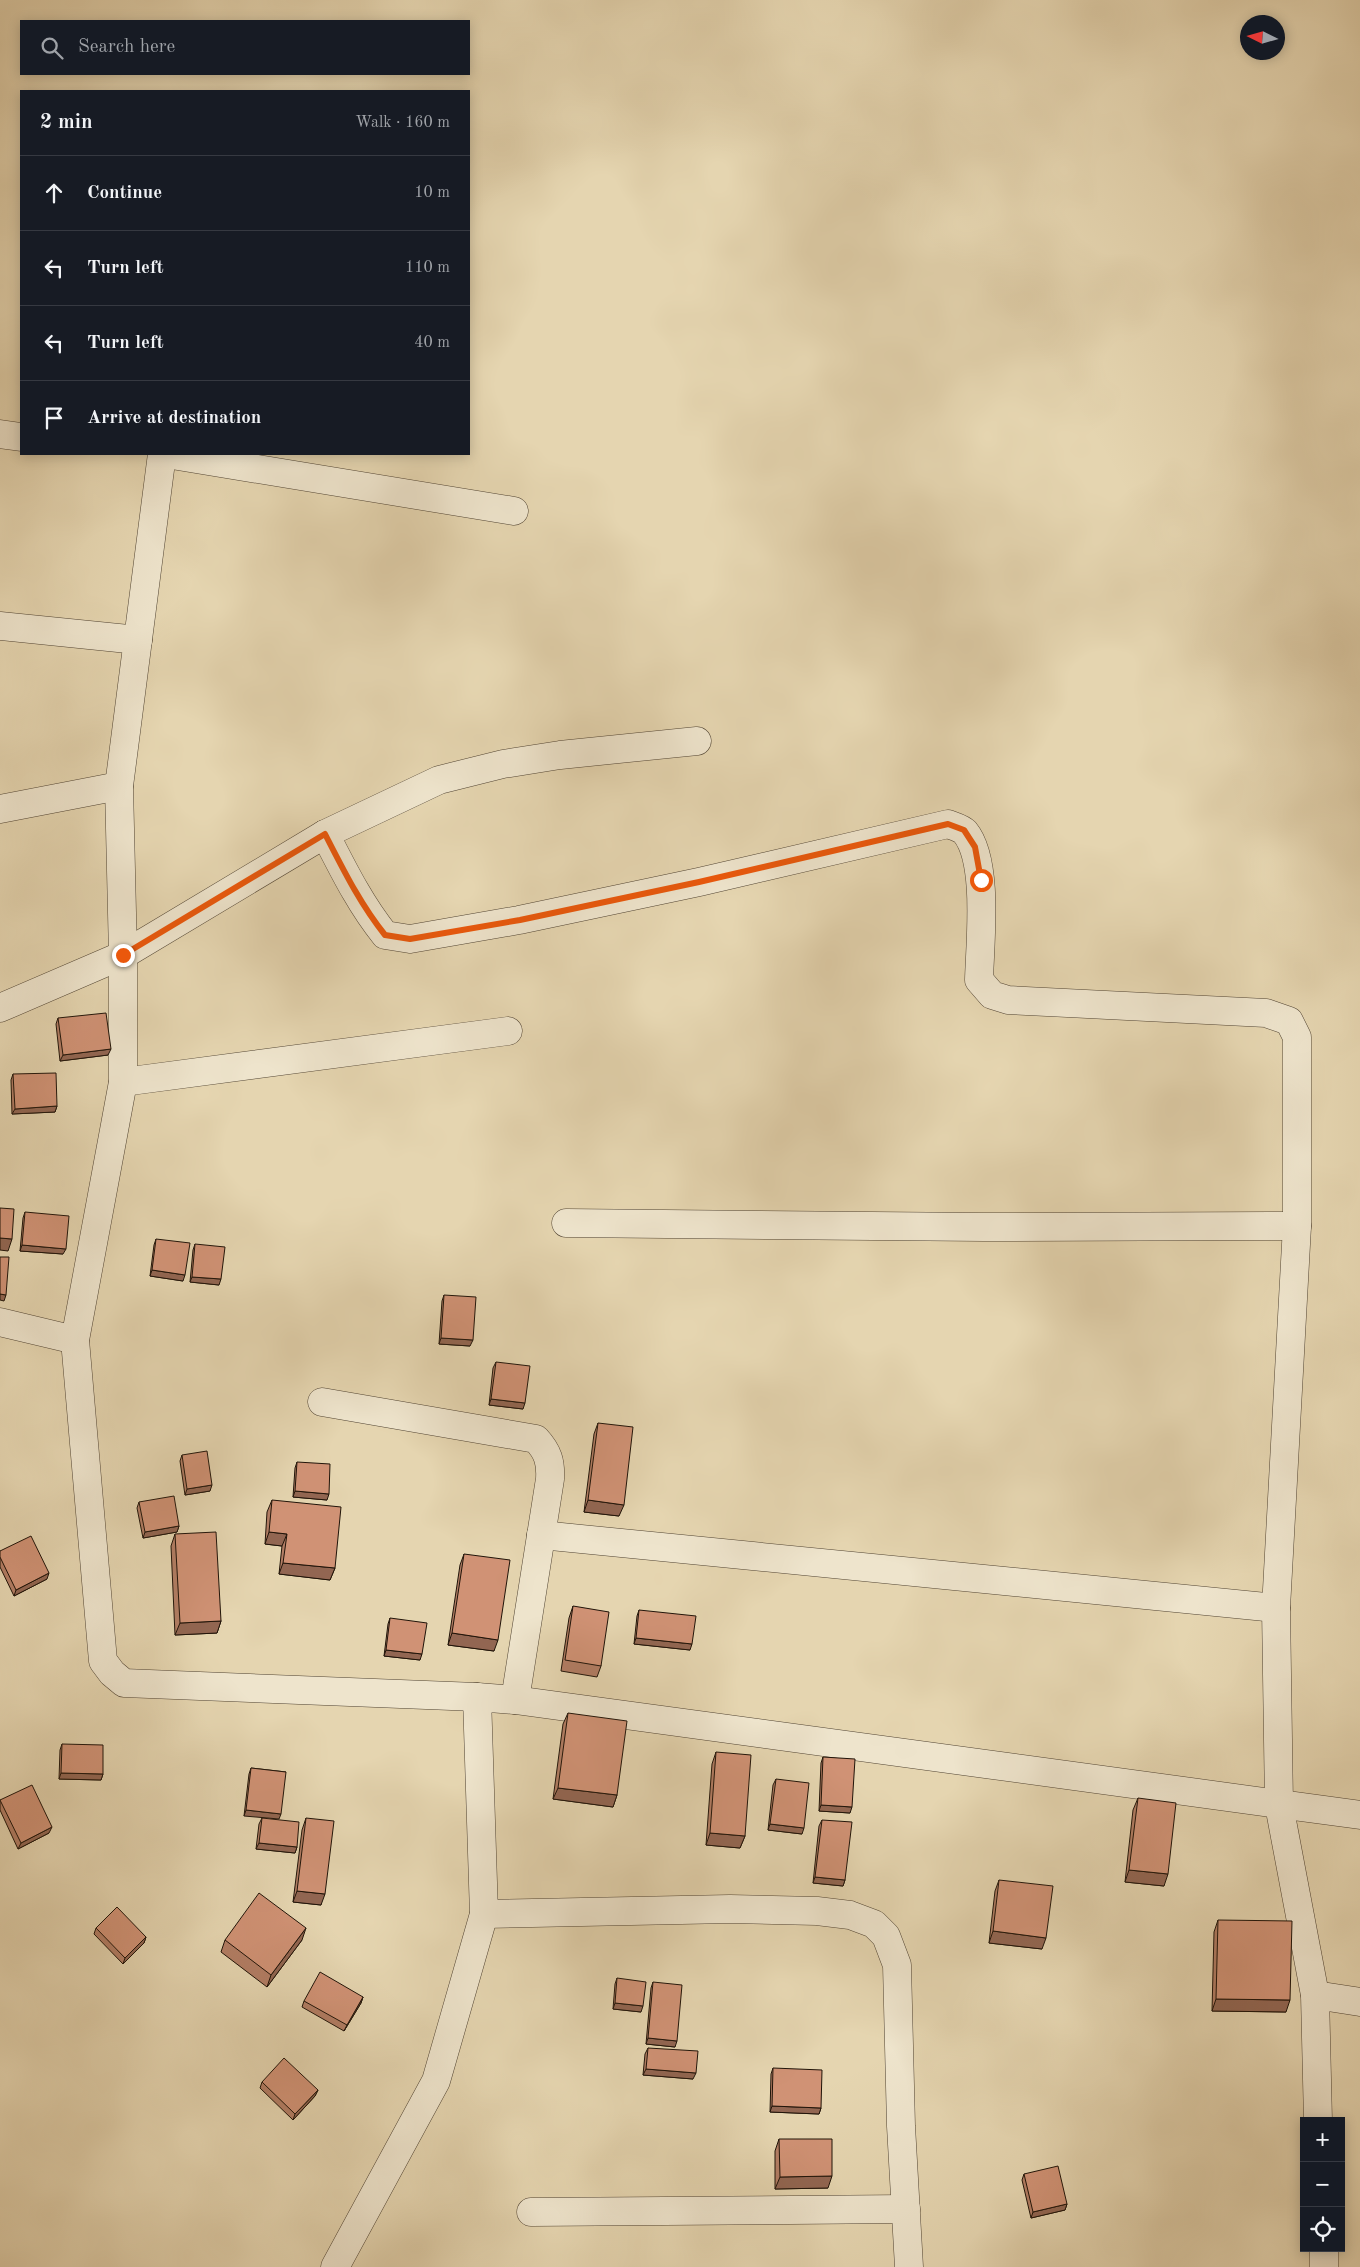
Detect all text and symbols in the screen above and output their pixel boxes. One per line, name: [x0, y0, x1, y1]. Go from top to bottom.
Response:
north arrow: [1240, 15, 1285, 60]
search box: [20, 20, 470, 75]
icon: search: [38, 34, 66, 62]
text: Search here: [78, 38, 175, 57]
text: 2 min: [40, 112, 93, 133]
text: Walk · 160 m: [355, 115, 450, 131]
icon: ahead: [40, 179, 68, 207]
text: Continue: [87, 184, 162, 203]
text: 10 m: [414, 185, 450, 201]
icon: left: [40, 254, 68, 282]
text: Turn left: [87, 259, 164, 278]
text: 110 m: [405, 260, 450, 276]
icon: left: [40, 329, 68, 357]
text: Turn left: [87, 334, 164, 353]
text: 40 m: [414, 335, 450, 351]
icon: arrive: [40, 404, 68, 432]
text: Arrive at destination: [87, 409, 261, 428]
route start: [970, 869, 993, 892]
route end: [112, 944, 135, 967]
map controls: [1300, 2117, 1345, 2252]
button: +: [1300, 2117, 1345, 2162]
button: −: [1300, 2162, 1345, 2207]
button: locate: [1300, 2207, 1345, 2252]

